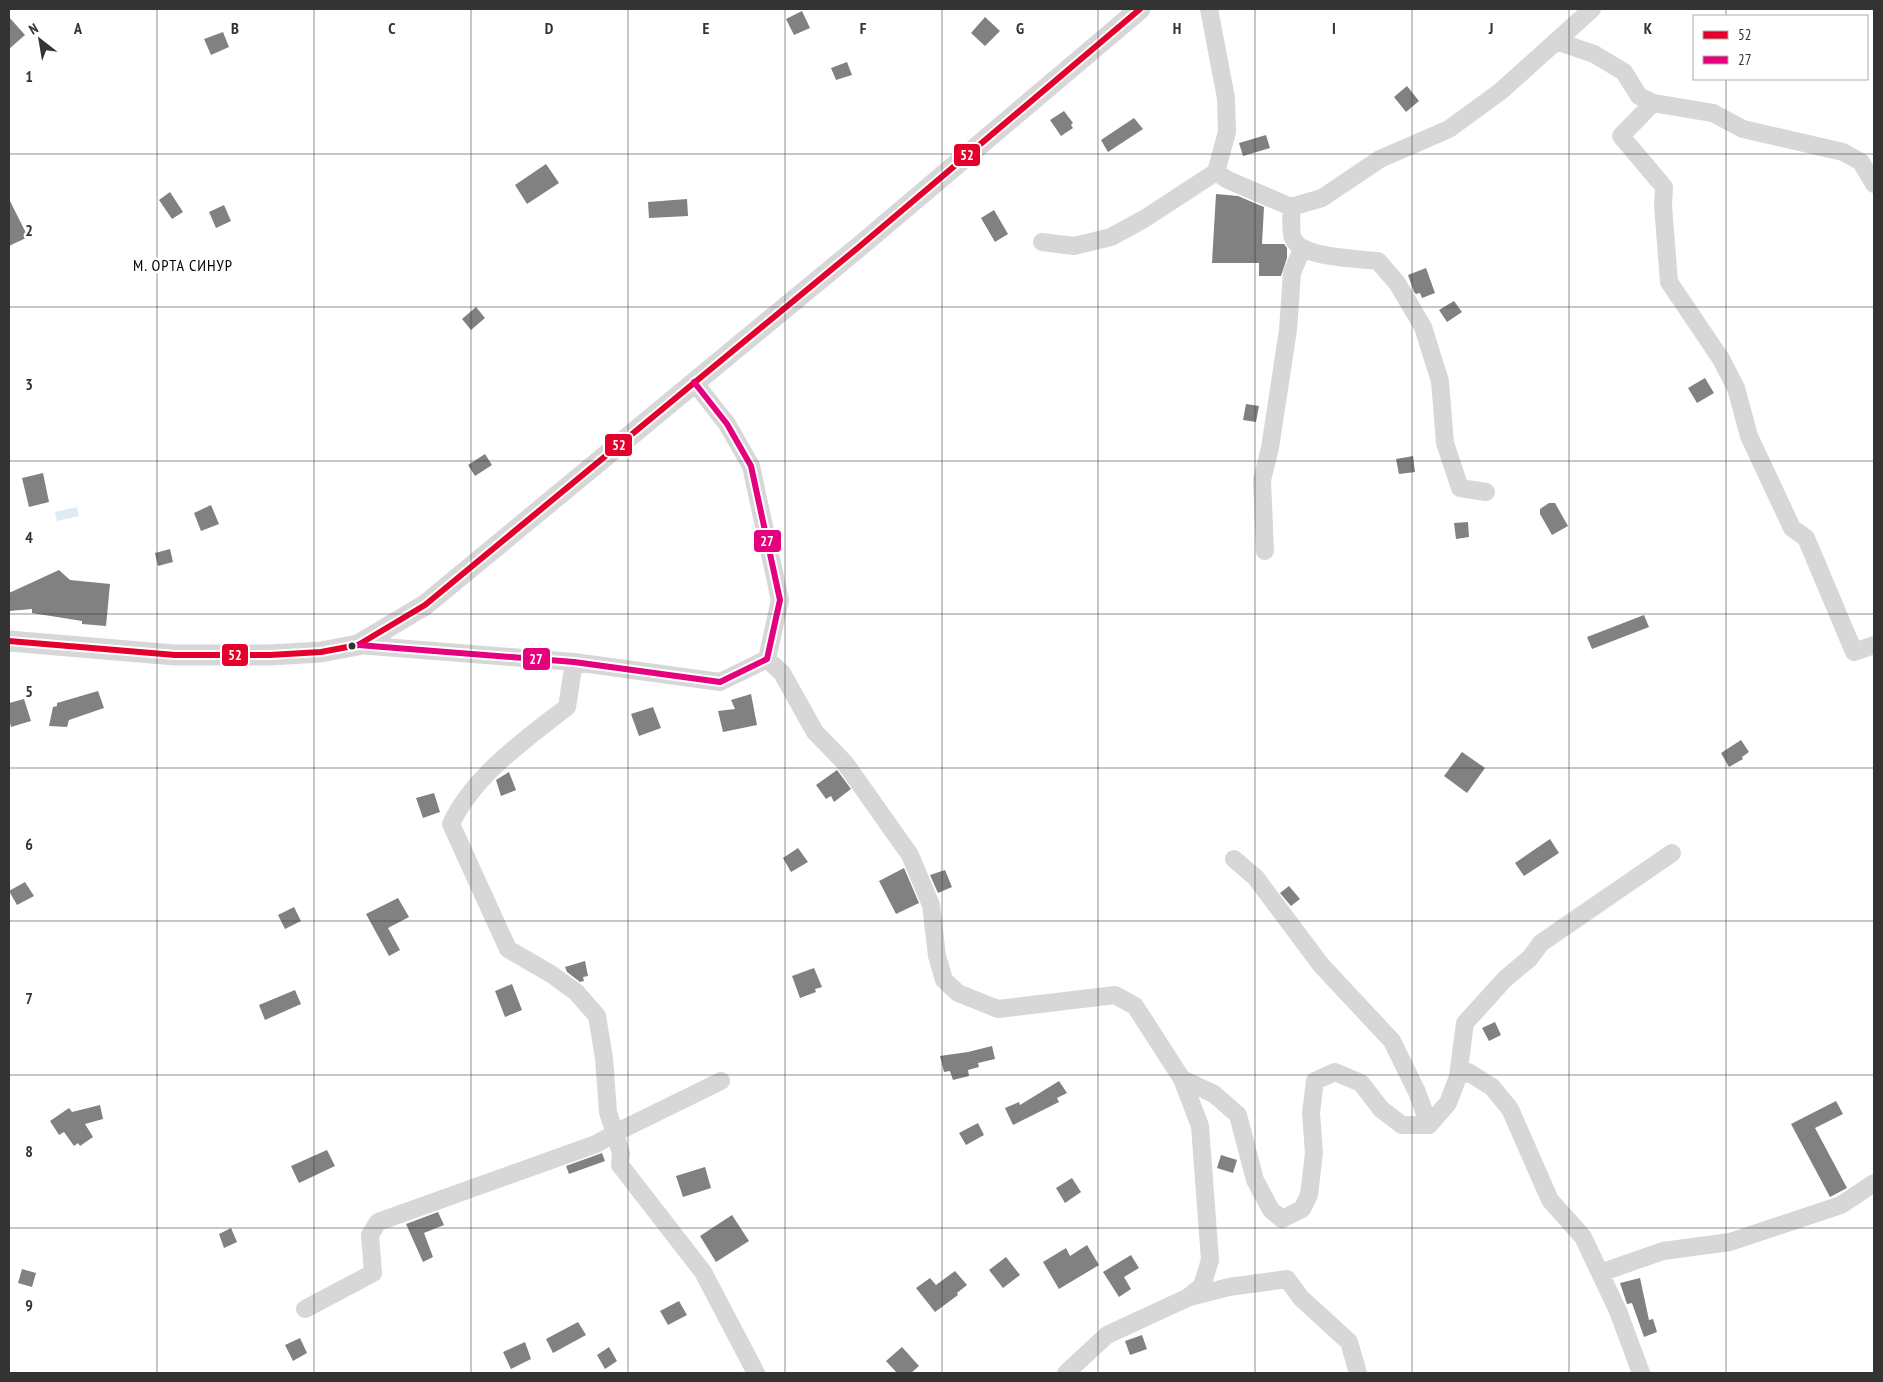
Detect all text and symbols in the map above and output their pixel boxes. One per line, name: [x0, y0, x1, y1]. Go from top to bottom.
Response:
north arrow: [15, 15, 65, 65]
legend: [1693, 15, 1868, 80]
text: A: [73, 18, 83, 38]
text: B: [231, 18, 239, 38]
text: C: [388, 18, 396, 38]
text: D: [545, 18, 554, 38]
text: E: [703, 18, 710, 38]
text: F: [860, 18, 867, 38]
text: G: [1016, 18, 1024, 38]
text: H: [1173, 18, 1181, 38]
text: I: [1332, 18, 1336, 38]
text: J: [1488, 18, 1493, 38]
text: K: [1644, 18, 1653, 38]
text: N: [25, 19, 41, 39]
text: 52: [1738, 25, 1752, 44]
text: 27: [1738, 50, 1752, 69]
text: 1: [25, 66, 33, 86]
line badge: 52: [953, 143, 981, 167]
text: 52: [960, 146, 974, 164]
text: 2: [25, 220, 33, 240]
district label: М. ОРТА СИНУР: [133, 255, 233, 275]
text: 3: [25, 374, 33, 394]
line badge: 52: [604, 433, 633, 457]
text: 52: [612, 436, 626, 454]
text: 4: [25, 527, 33, 547]
line badge: 27: [753, 529, 782, 553]
text: 27: [760, 532, 774, 550]
unlabelled marker: [347, 641, 357, 651]
line badge: 52: [221, 643, 249, 667]
text: 52: [228, 646, 242, 664]
line badge: 27: [522, 647, 551, 671]
text: 27: [529, 650, 543, 668]
text: 5: [25, 681, 33, 701]
text: 6: [25, 834, 33, 854]
text: 7: [25, 988, 33, 1008]
text: 8: [25, 1141, 33, 1161]
text: 9: [25, 1295, 33, 1315]

